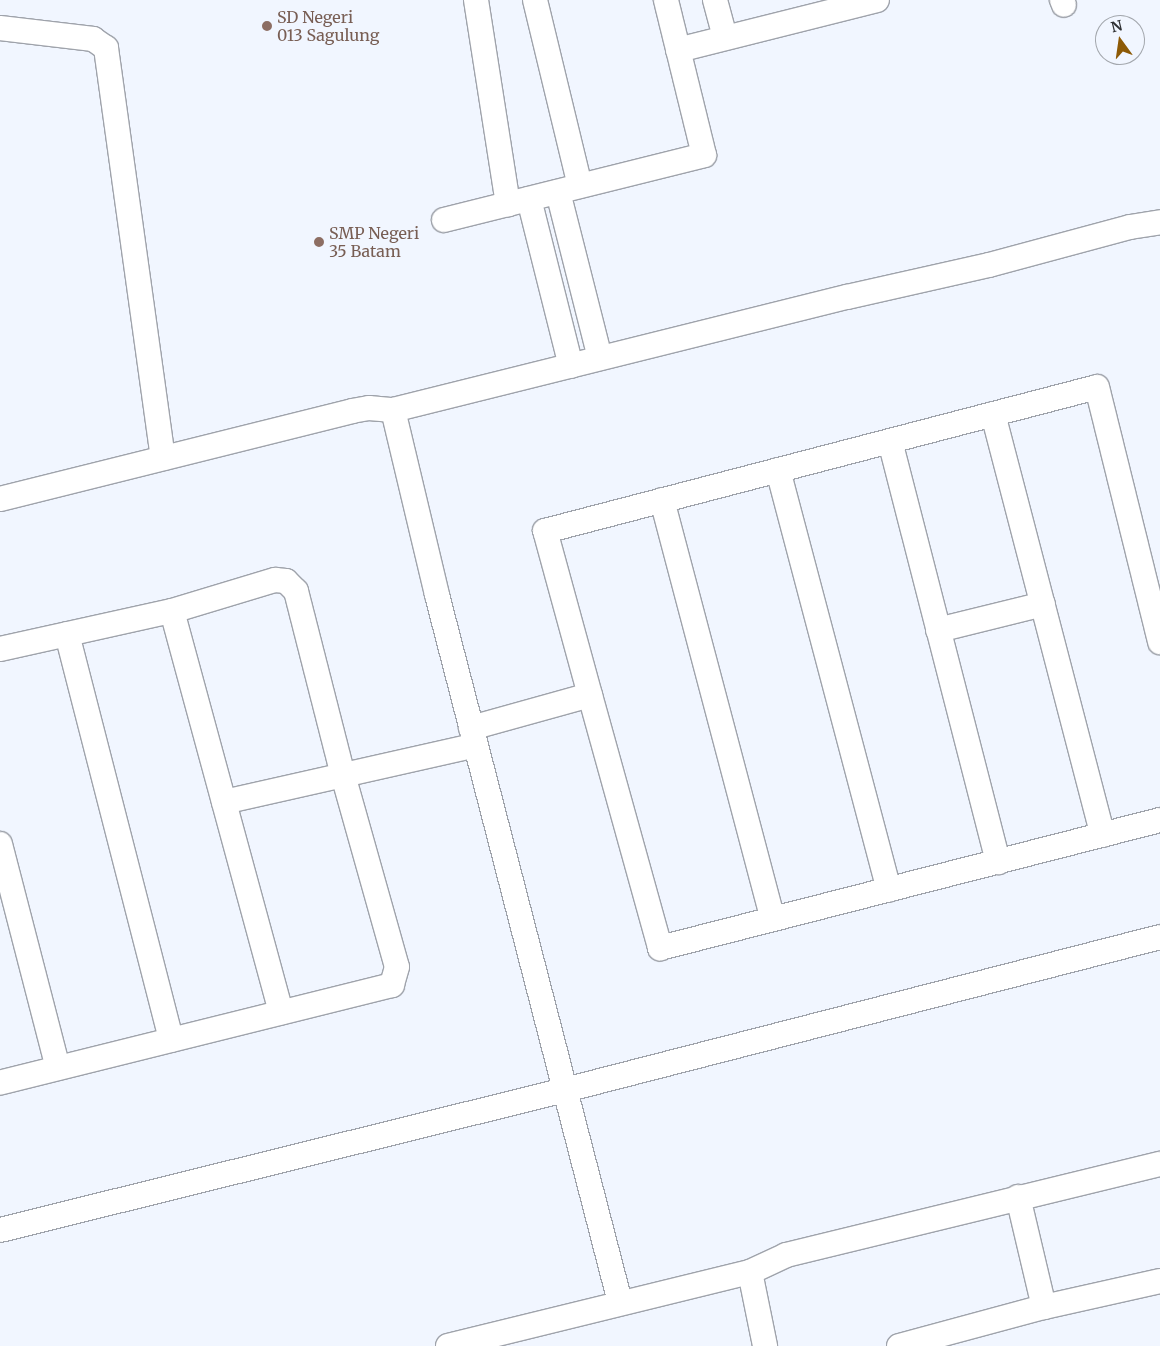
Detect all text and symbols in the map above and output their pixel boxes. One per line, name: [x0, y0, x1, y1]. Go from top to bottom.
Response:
place label: SD Negeri 013 Sagulung: [277, 7, 379, 45]
north arrow: [1095, 15, 1145, 65]
text: N: [1109, 16, 1124, 36]
marker: SD Negeri 013 Sagulung: [261, 20, 273, 32]
place label: SMP Negeri 35 Batam: [329, 223, 419, 261]
marker: SMP Negeri 35 Batam: [313, 236, 325, 248]

